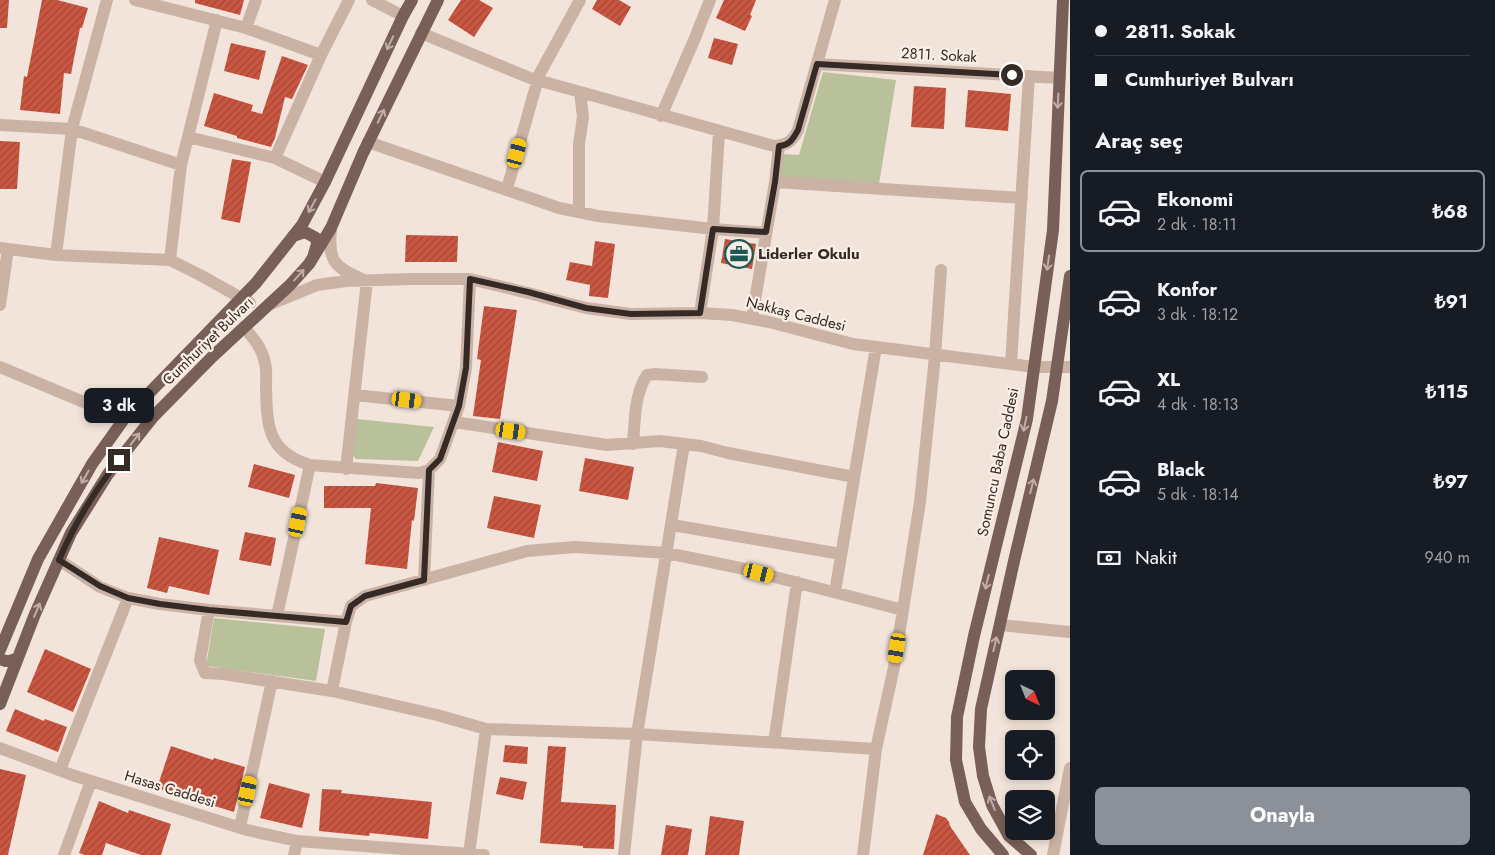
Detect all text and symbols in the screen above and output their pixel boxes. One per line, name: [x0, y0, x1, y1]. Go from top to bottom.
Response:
text: 2811. Sokak: [1125, 18, 1236, 45]
one-way arrow: [385, 36, 395, 51]
street label: 2811. Sokak: [900, 42, 978, 68]
route start: [1001, 64, 1023, 86]
text: Cumhuriyet Bulvarı: [1125, 66, 1294, 93]
one-way arrow: [1054, 93, 1063, 109]
one-way arrow: [376, 108, 386, 123]
text: Araç seç: [1095, 124, 1183, 156]
car: [505, 137, 528, 169]
text: Ekonomi: [1157, 186, 1233, 213]
icon: car: [1097, 189, 1142, 234]
one-way arrow: [307, 198, 317, 213]
text: ₺68: [1433, 198, 1468, 225]
text: 2 dk · 18:11: [1157, 213, 1237, 236]
office icon: Liderler Okulu: [724, 239, 754, 269]
place label: Liderler Okulu: [758, 243, 860, 265]
one-way arrow: [1043, 255, 1053, 271]
one-way arrow: [293, 268, 305, 281]
text: Konfor: [1157, 276, 1217, 303]
icon: car: [1097, 279, 1142, 324]
text: ₺91: [1435, 288, 1468, 315]
street label: Nakkaş Caddesi: [744, 291, 848, 337]
street label: Cumhuriyet Bulvarı: [157, 292, 259, 390]
text: 3 dk · 18:12: [1157, 303, 1238, 326]
text: XL: [1157, 366, 1180, 393]
icon: car: [1097, 369, 1142, 414]
text: ₺115: [1426, 378, 1468, 405]
street label: Somuncu Baba Caddesi: [971, 386, 1025, 538]
callout: 3 dk: [84, 388, 154, 422]
car: [391, 391, 422, 409]
text: 4 dk · 18:13: [1157, 393, 1238, 416]
text: 3 dk: [102, 394, 136, 417]
one-way arrow: [1020, 416, 1029, 432]
car: [495, 421, 526, 441]
one-way arrow: [130, 433, 141, 446]
route end: [108, 449, 130, 471]
text: Black: [1157, 456, 1205, 483]
icon: car: [1097, 459, 1142, 504]
text: ₺97: [1434, 468, 1468, 495]
one-way arrow: [80, 469, 90, 484]
one-way arrow: [1028, 478, 1037, 494]
text: 5 dk · 18:14: [1157, 483, 1239, 506]
car: [287, 506, 308, 538]
icon: cash: [1095, 544, 1123, 572]
text: Nakit: [1135, 544, 1177, 571]
text: 940 m: [1425, 546, 1470, 569]
car: [742, 562, 775, 584]
one-way arrow: [982, 573, 991, 589]
one-way arrow: [32, 603, 42, 618]
car: [887, 632, 906, 664]
one-way arrow: [991, 637, 1000, 653]
north arrow: [1005, 670, 1055, 720]
map controls: [1005, 670, 1055, 840]
button: locate: [1005, 730, 1055, 780]
street label: Hasas Caddesi: [122, 765, 218, 813]
car: [237, 775, 258, 807]
button: Onayla: [1095, 787, 1470, 845]
button: layers: [1005, 790, 1055, 840]
one-way arrow: [987, 796, 996, 811]

